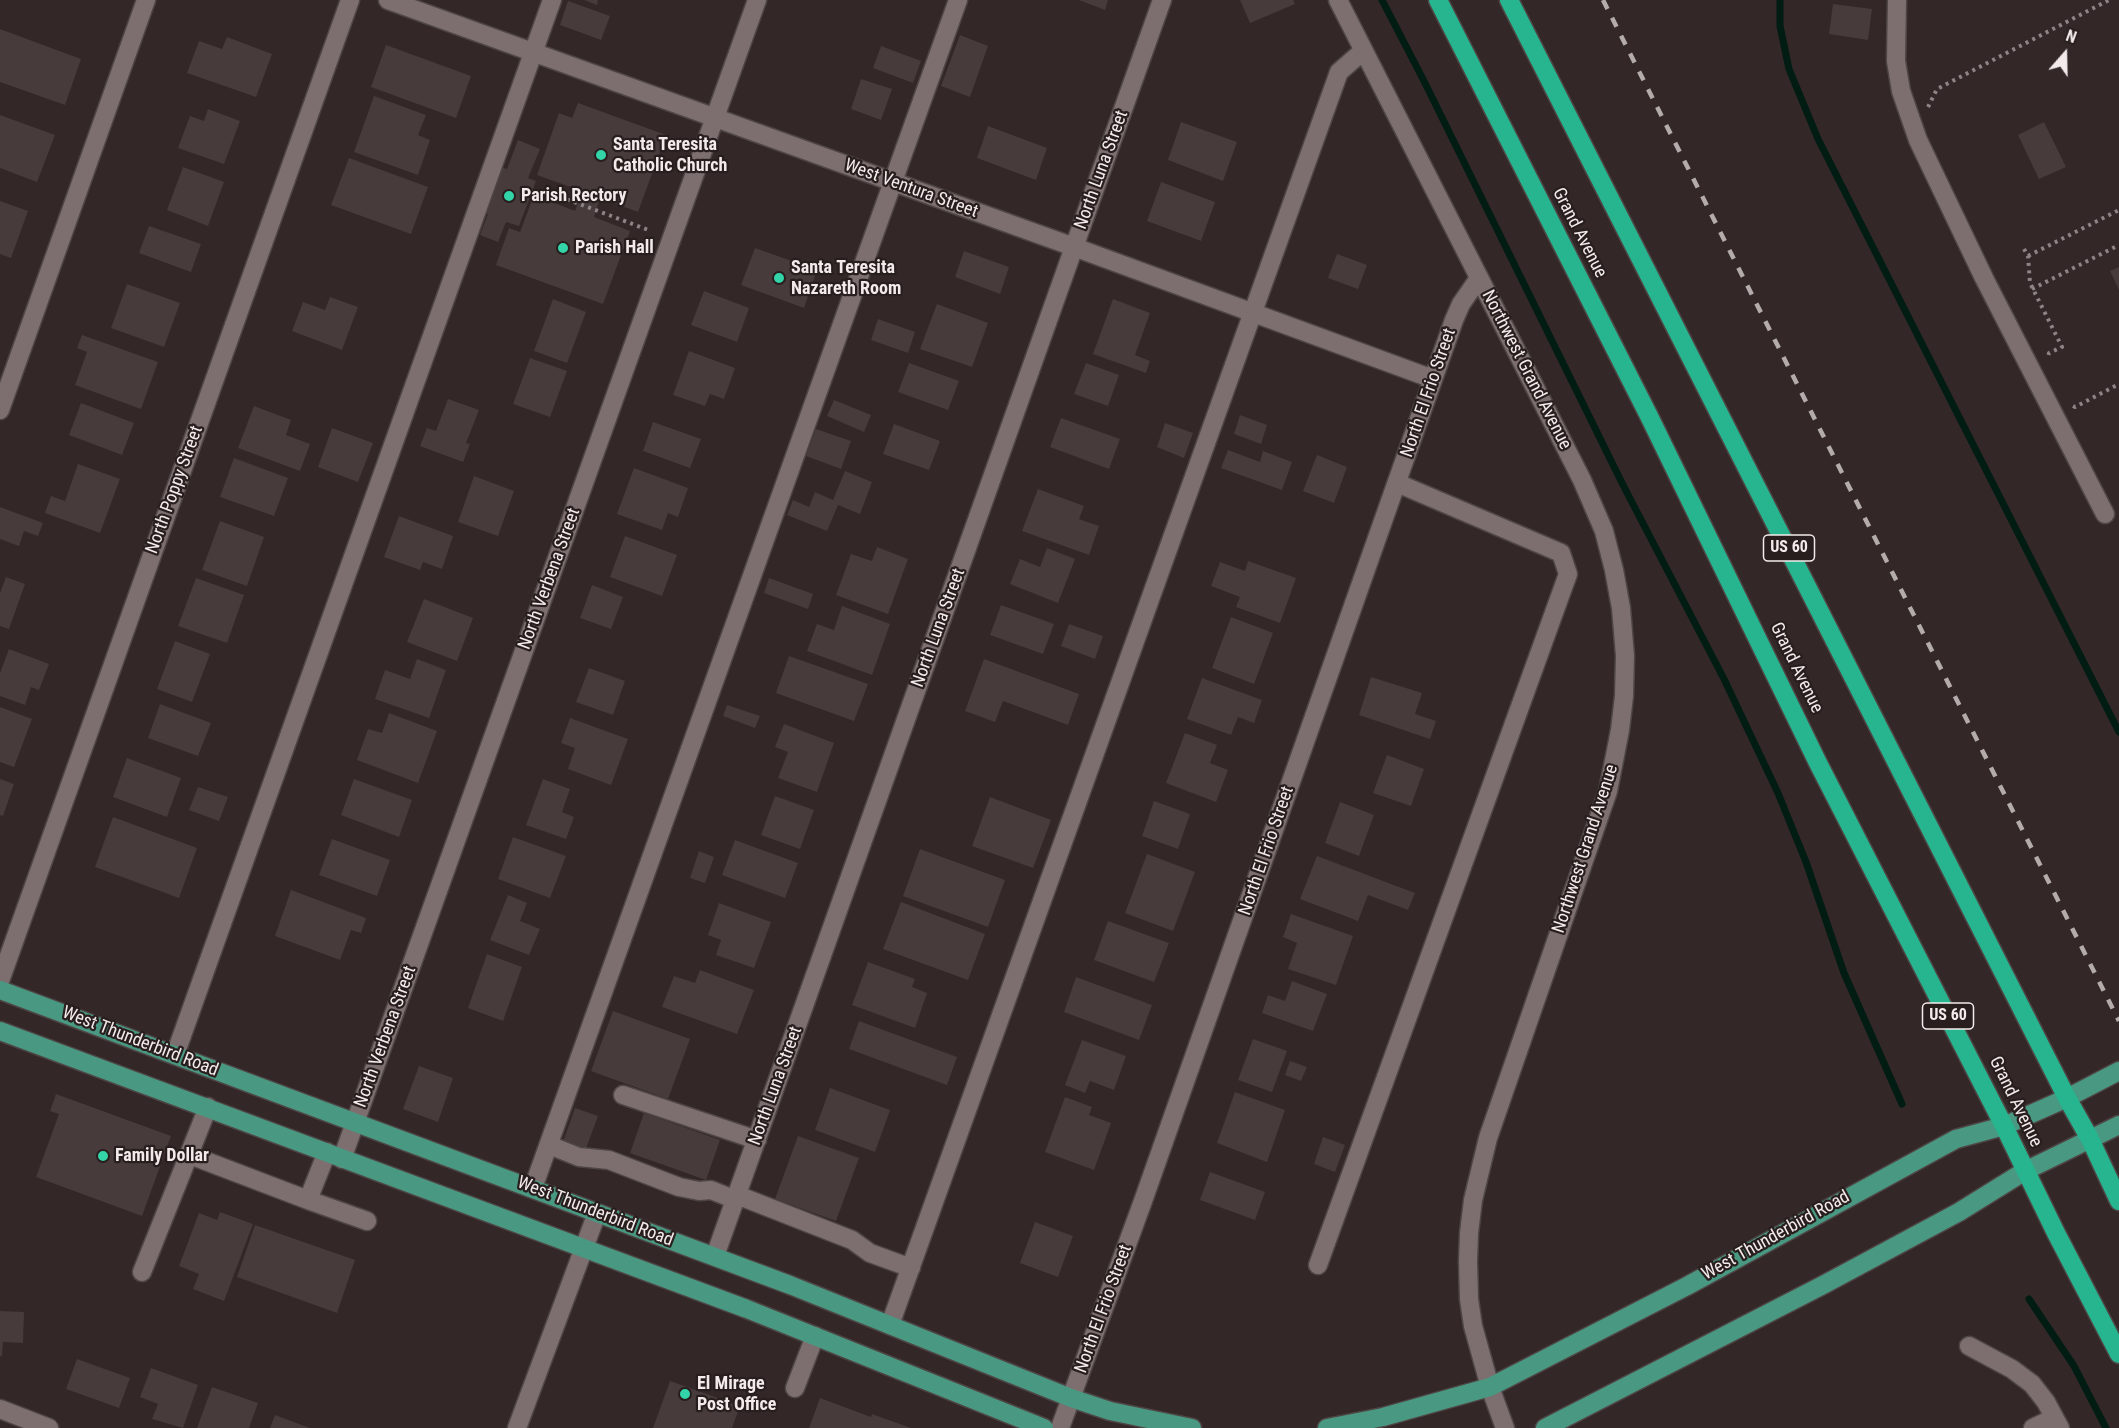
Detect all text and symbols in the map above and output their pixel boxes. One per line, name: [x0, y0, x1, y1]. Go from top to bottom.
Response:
north arrow: [2035, 24, 2095, 84]
text: N: [2063, 26, 2079, 47]
street label: North Luna Street: [1071, 108, 1133, 232]
place label: Santa Teresita Catholic Church: [613, 134, 727, 176]
marker: Santa Teresita Catholic Church: [594, 148, 608, 162]
street label: West Ventura Street: [841, 155, 981, 223]
street label: Grand Avenue: [1547, 184, 1611, 282]
place label: Parish Rectory: [521, 185, 626, 207]
marker: Parish Rectory: [502, 189, 516, 203]
place label: Parish Hall: [575, 237, 654, 259]
marker: Parish Hall: [556, 241, 570, 255]
place label: Santa Teresita Nazareth Room: [791, 257, 901, 300]
marker: Santa Teresita Nazareth Room: [772, 271, 786, 285]
street label: Northwest Grand Avenue: [1476, 287, 1576, 453]
street label: North El Frio Street: [1397, 326, 1461, 460]
street label: North Poppy Street: [142, 423, 208, 557]
street label: North Verbena Street: [514, 505, 586, 653]
road number: US 60: [1764, 535, 1814, 561]
street label: North Luna Street: [908, 566, 970, 690]
street label: Grand Avenue: [1765, 619, 1827, 717]
street label: Northwest Grand Avenue: [1549, 762, 1623, 936]
street label: North El Frio Street: [1235, 784, 1299, 918]
street label: North Verbena Street: [350, 963, 422, 1111]
street label: West Thunderbird Road: [59, 1002, 221, 1082]
road number: US 60: [1922, 1003, 1974, 1029]
street label: North Luna Street: [745, 1024, 807, 1148]
street label: Grand Avenue: [1984, 1053, 2046, 1151]
place label: Family Dollar: [115, 1145, 209, 1167]
marker: Family Dollar: [96, 1149, 110, 1163]
street label: West Thunderbird Road: [514, 1172, 676, 1252]
street label: West Thunderbird Road: [1698, 1186, 1854, 1286]
street label: North El Frio Street: [1071, 1242, 1137, 1376]
place label: El Mirage Post Office: [697, 1373, 776, 1416]
marker: El Mirage Post Office: [678, 1387, 692, 1401]

